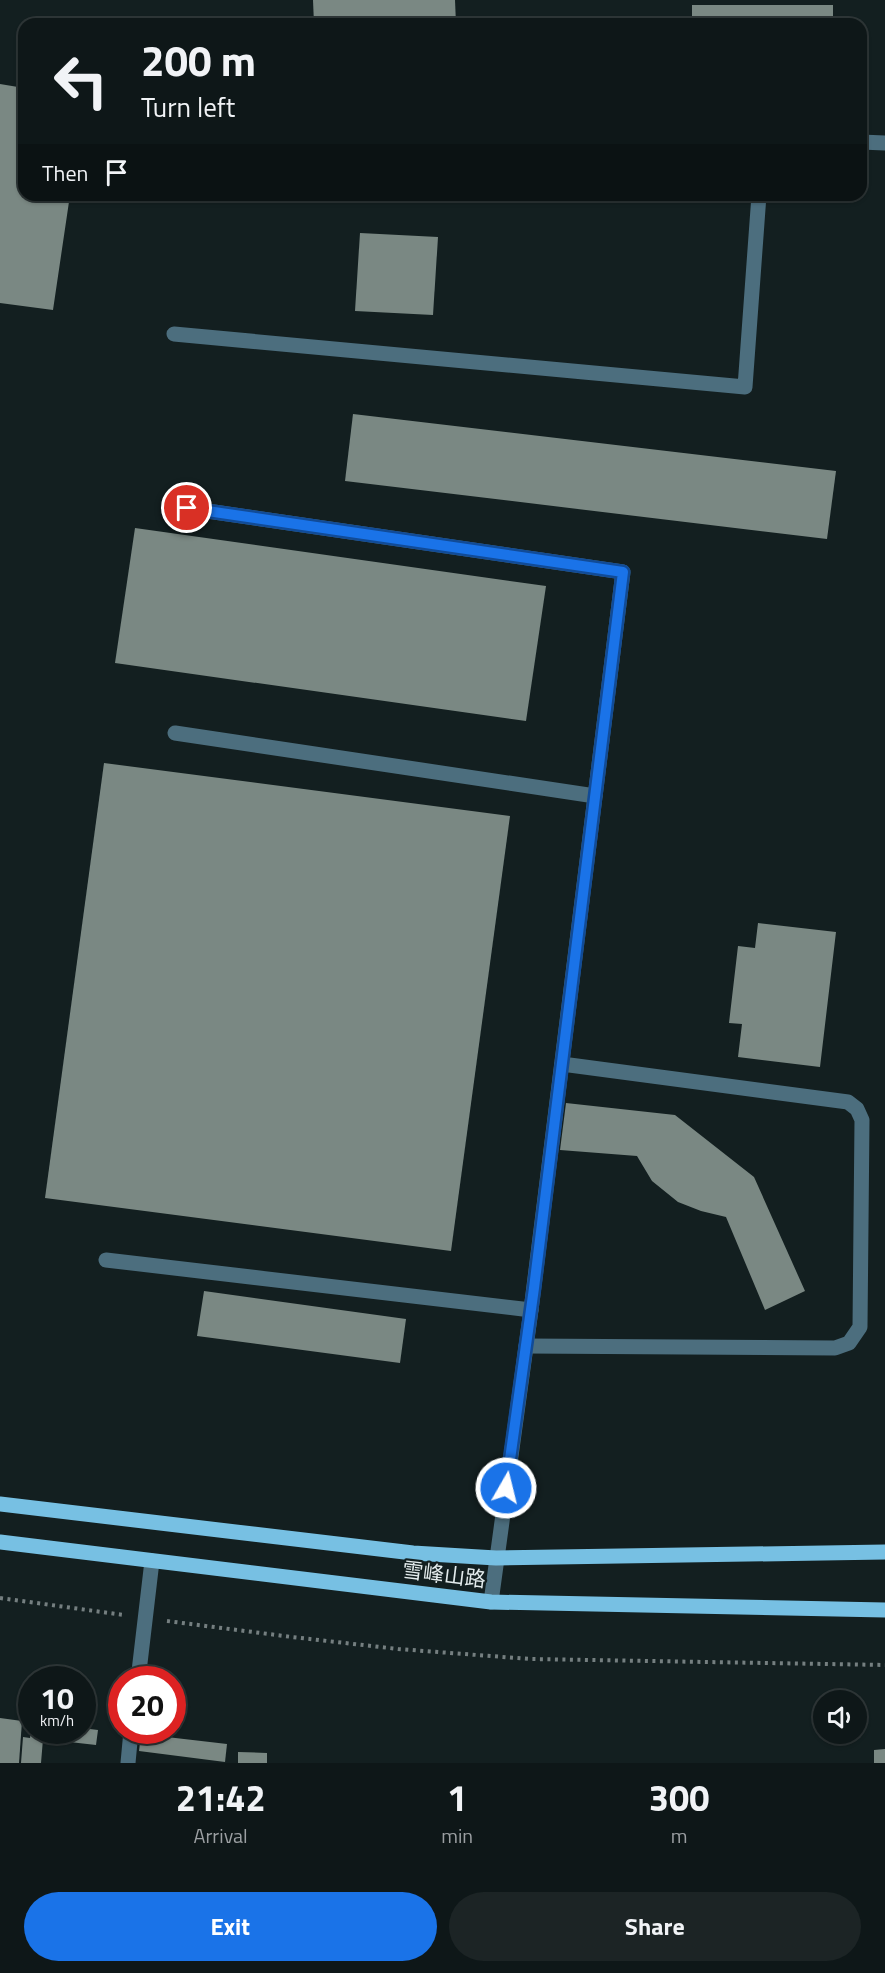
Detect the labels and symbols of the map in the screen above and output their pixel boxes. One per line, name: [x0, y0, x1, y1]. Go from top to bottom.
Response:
pin: [161, 482, 212, 533]
position arrow: [474, 1456, 538, 1520]
street label: 雪峰山路: [400, 1553, 488, 1595]
speed limit sign: 20: [108, 1666, 186, 1744]

